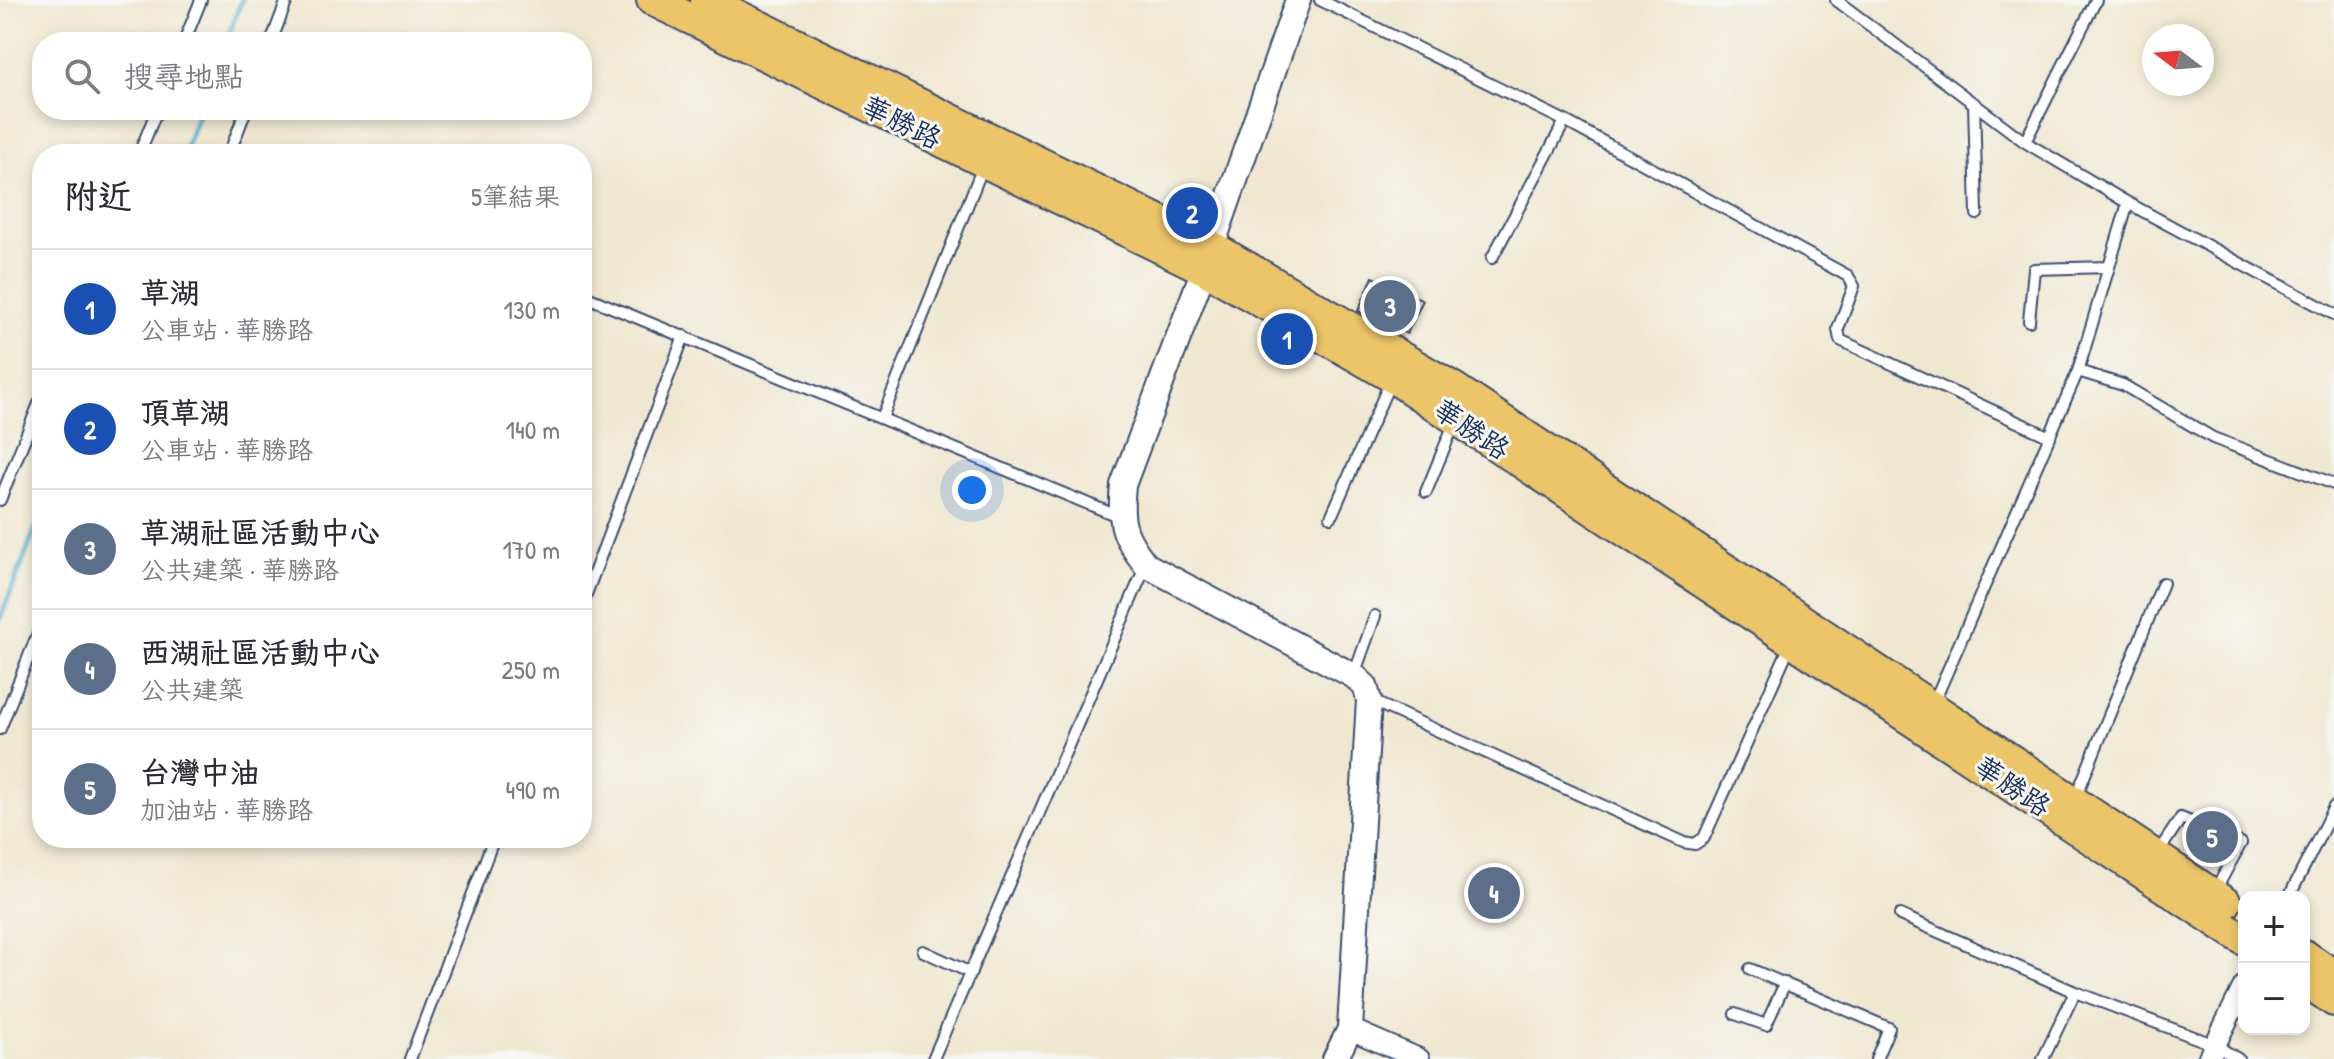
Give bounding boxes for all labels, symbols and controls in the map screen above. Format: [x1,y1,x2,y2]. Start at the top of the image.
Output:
north arrow [2142,24,2214,96]
search box [32,32,592,120]
icon: search [60,54,104,98]
text: 搜尋地點 [124,56,244,96]
street label: 華勝路 [856,87,948,157]
text: 附近 [64,173,132,219]
text: 5筆結果 [471,179,560,214]
pin: 2 [1166,183,1218,243]
text: 草湖 [140,272,200,312]
pin: 3 [1364,276,1416,336]
text: 1 [85,292,95,327]
text: 130 m [504,292,560,327]
pin: 1 [1261,309,1313,369]
text: 公車站 · 華勝路 [140,312,313,347]
street label: 華勝路 [1427,390,1517,468]
text: 頂草湖 [140,392,230,432]
text: 2 [84,412,96,447]
text: 140 m [506,412,560,447]
text: 公車站 · 華勝路 [140,432,313,467]
your location [952,470,992,510]
text: 草湖社區活動中心 [140,512,380,552]
text: 3 [84,532,96,567]
text: 170 m [502,532,560,567]
text: 公共建築 · 華勝路 [140,552,339,587]
text: 西湖社區活動中心 [140,632,380,672]
text: 4 [85,652,95,687]
text: 250 m [502,652,560,687]
text: 公共建築 [140,672,244,707]
street label: 華勝路 [1968,747,2058,825]
text: 台灣中油 [140,752,260,792]
text: 5 [85,772,96,807]
text: 490 m [505,772,560,807]
text: 加油站 · 華勝路 [140,792,313,827]
pin: 5 [2186,807,2238,867]
pin: 4 [1468,863,1520,923]
map controls [2238,891,2310,1035]
button: + [2238,891,2310,963]
button: − [2238,963,2310,1035]

